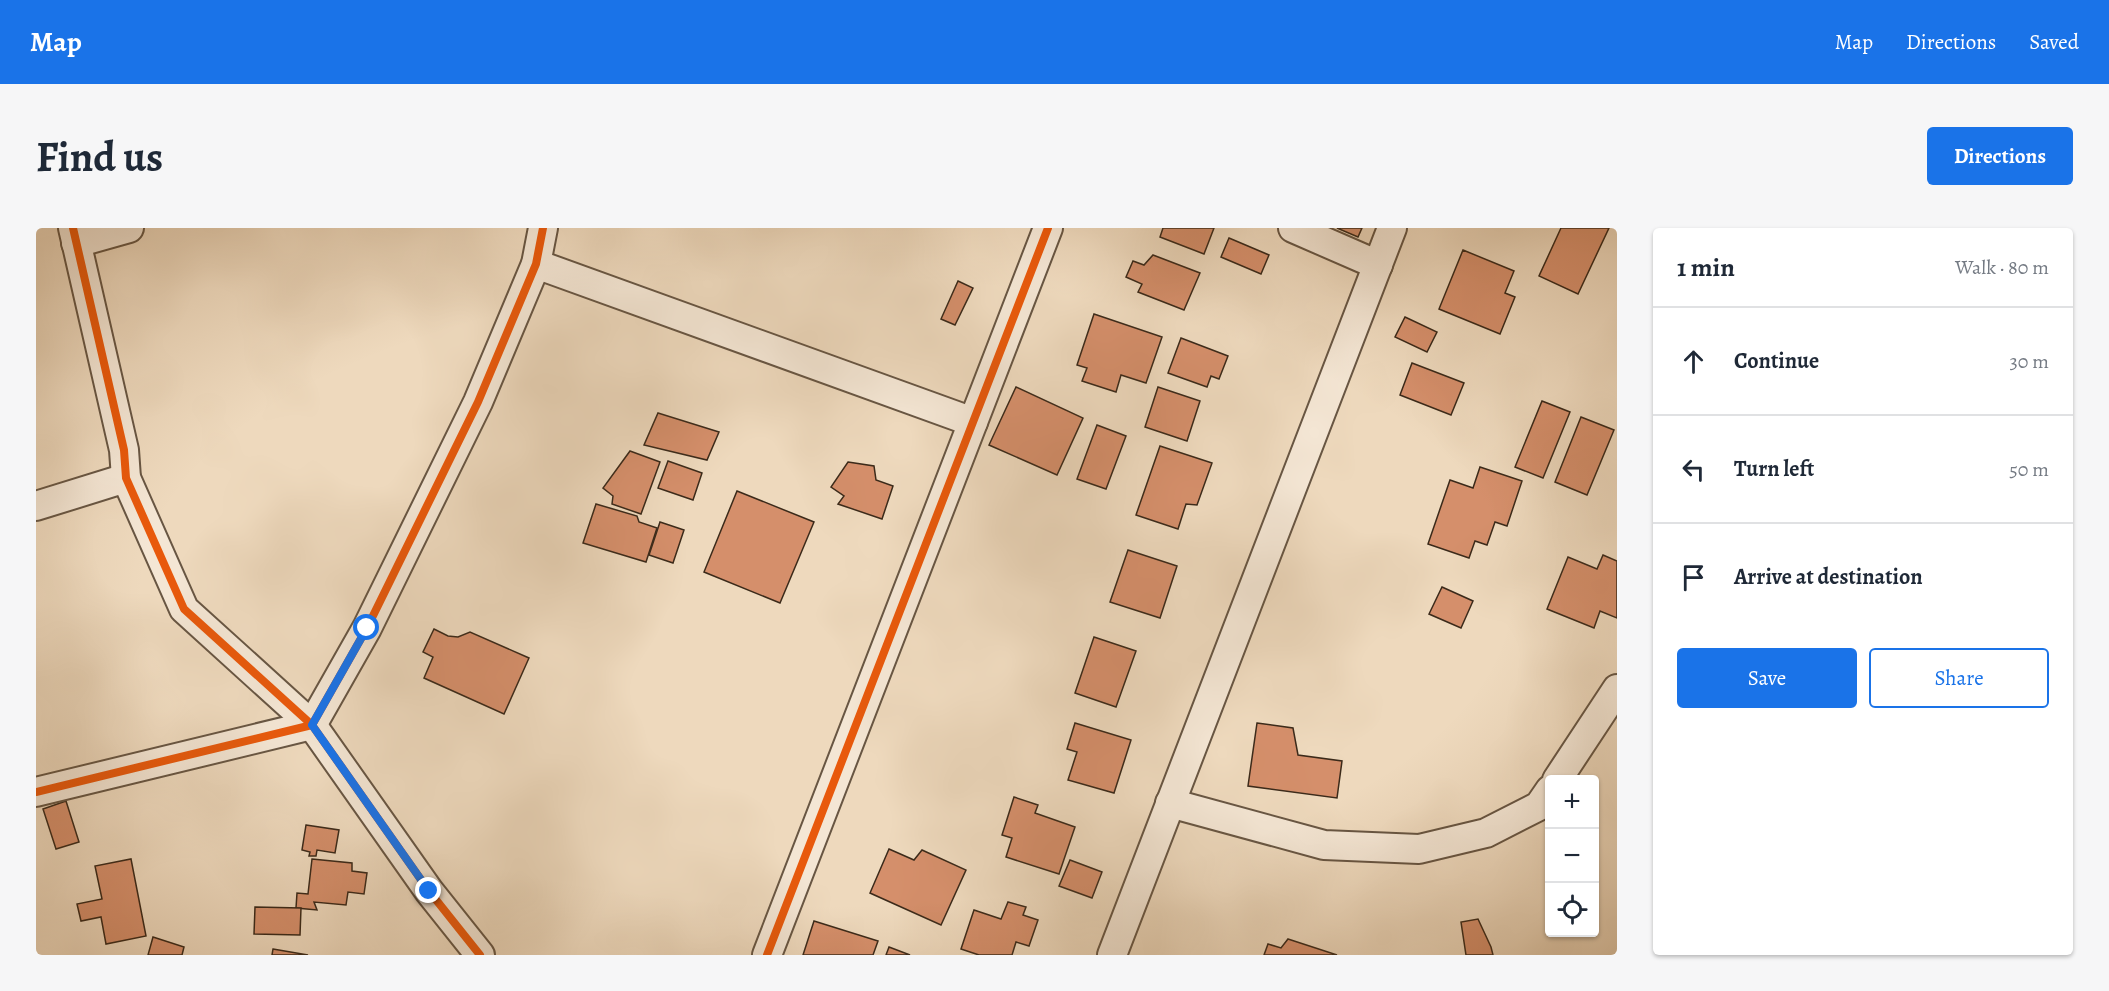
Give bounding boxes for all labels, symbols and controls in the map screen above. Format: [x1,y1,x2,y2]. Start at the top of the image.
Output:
text: Map [30,23,82,61]
text: Map [1835,28,1873,56]
text: Directions [1906,28,1996,56]
text: Saved [2029,28,2079,56]
button: Directions [1927,127,2073,185]
text: Find us [36,128,163,185]
text: 1 min [1677,250,1735,285]
text: Walk · 80 m [1955,254,2049,281]
icon: ahead [1677,345,1710,378]
text: Continue [1734,346,1819,376]
text: 30 m [2009,348,2049,375]
icon: left [1677,453,1710,486]
text: Turn left [1734,454,1814,484]
text: 50 m [2009,456,2049,483]
icon: arrive [1677,561,1710,594]
text: Arrive at destination [1734,562,1923,592]
route start [353,614,379,640]
button: Save [1677,648,1857,708]
button: Share [1869,648,2049,708]
map controls [1545,775,1599,937]
button: + [1545,775,1599,829]
button: − [1545,829,1599,883]
route end [415,877,441,903]
button: locate [1545,883,1599,937]

